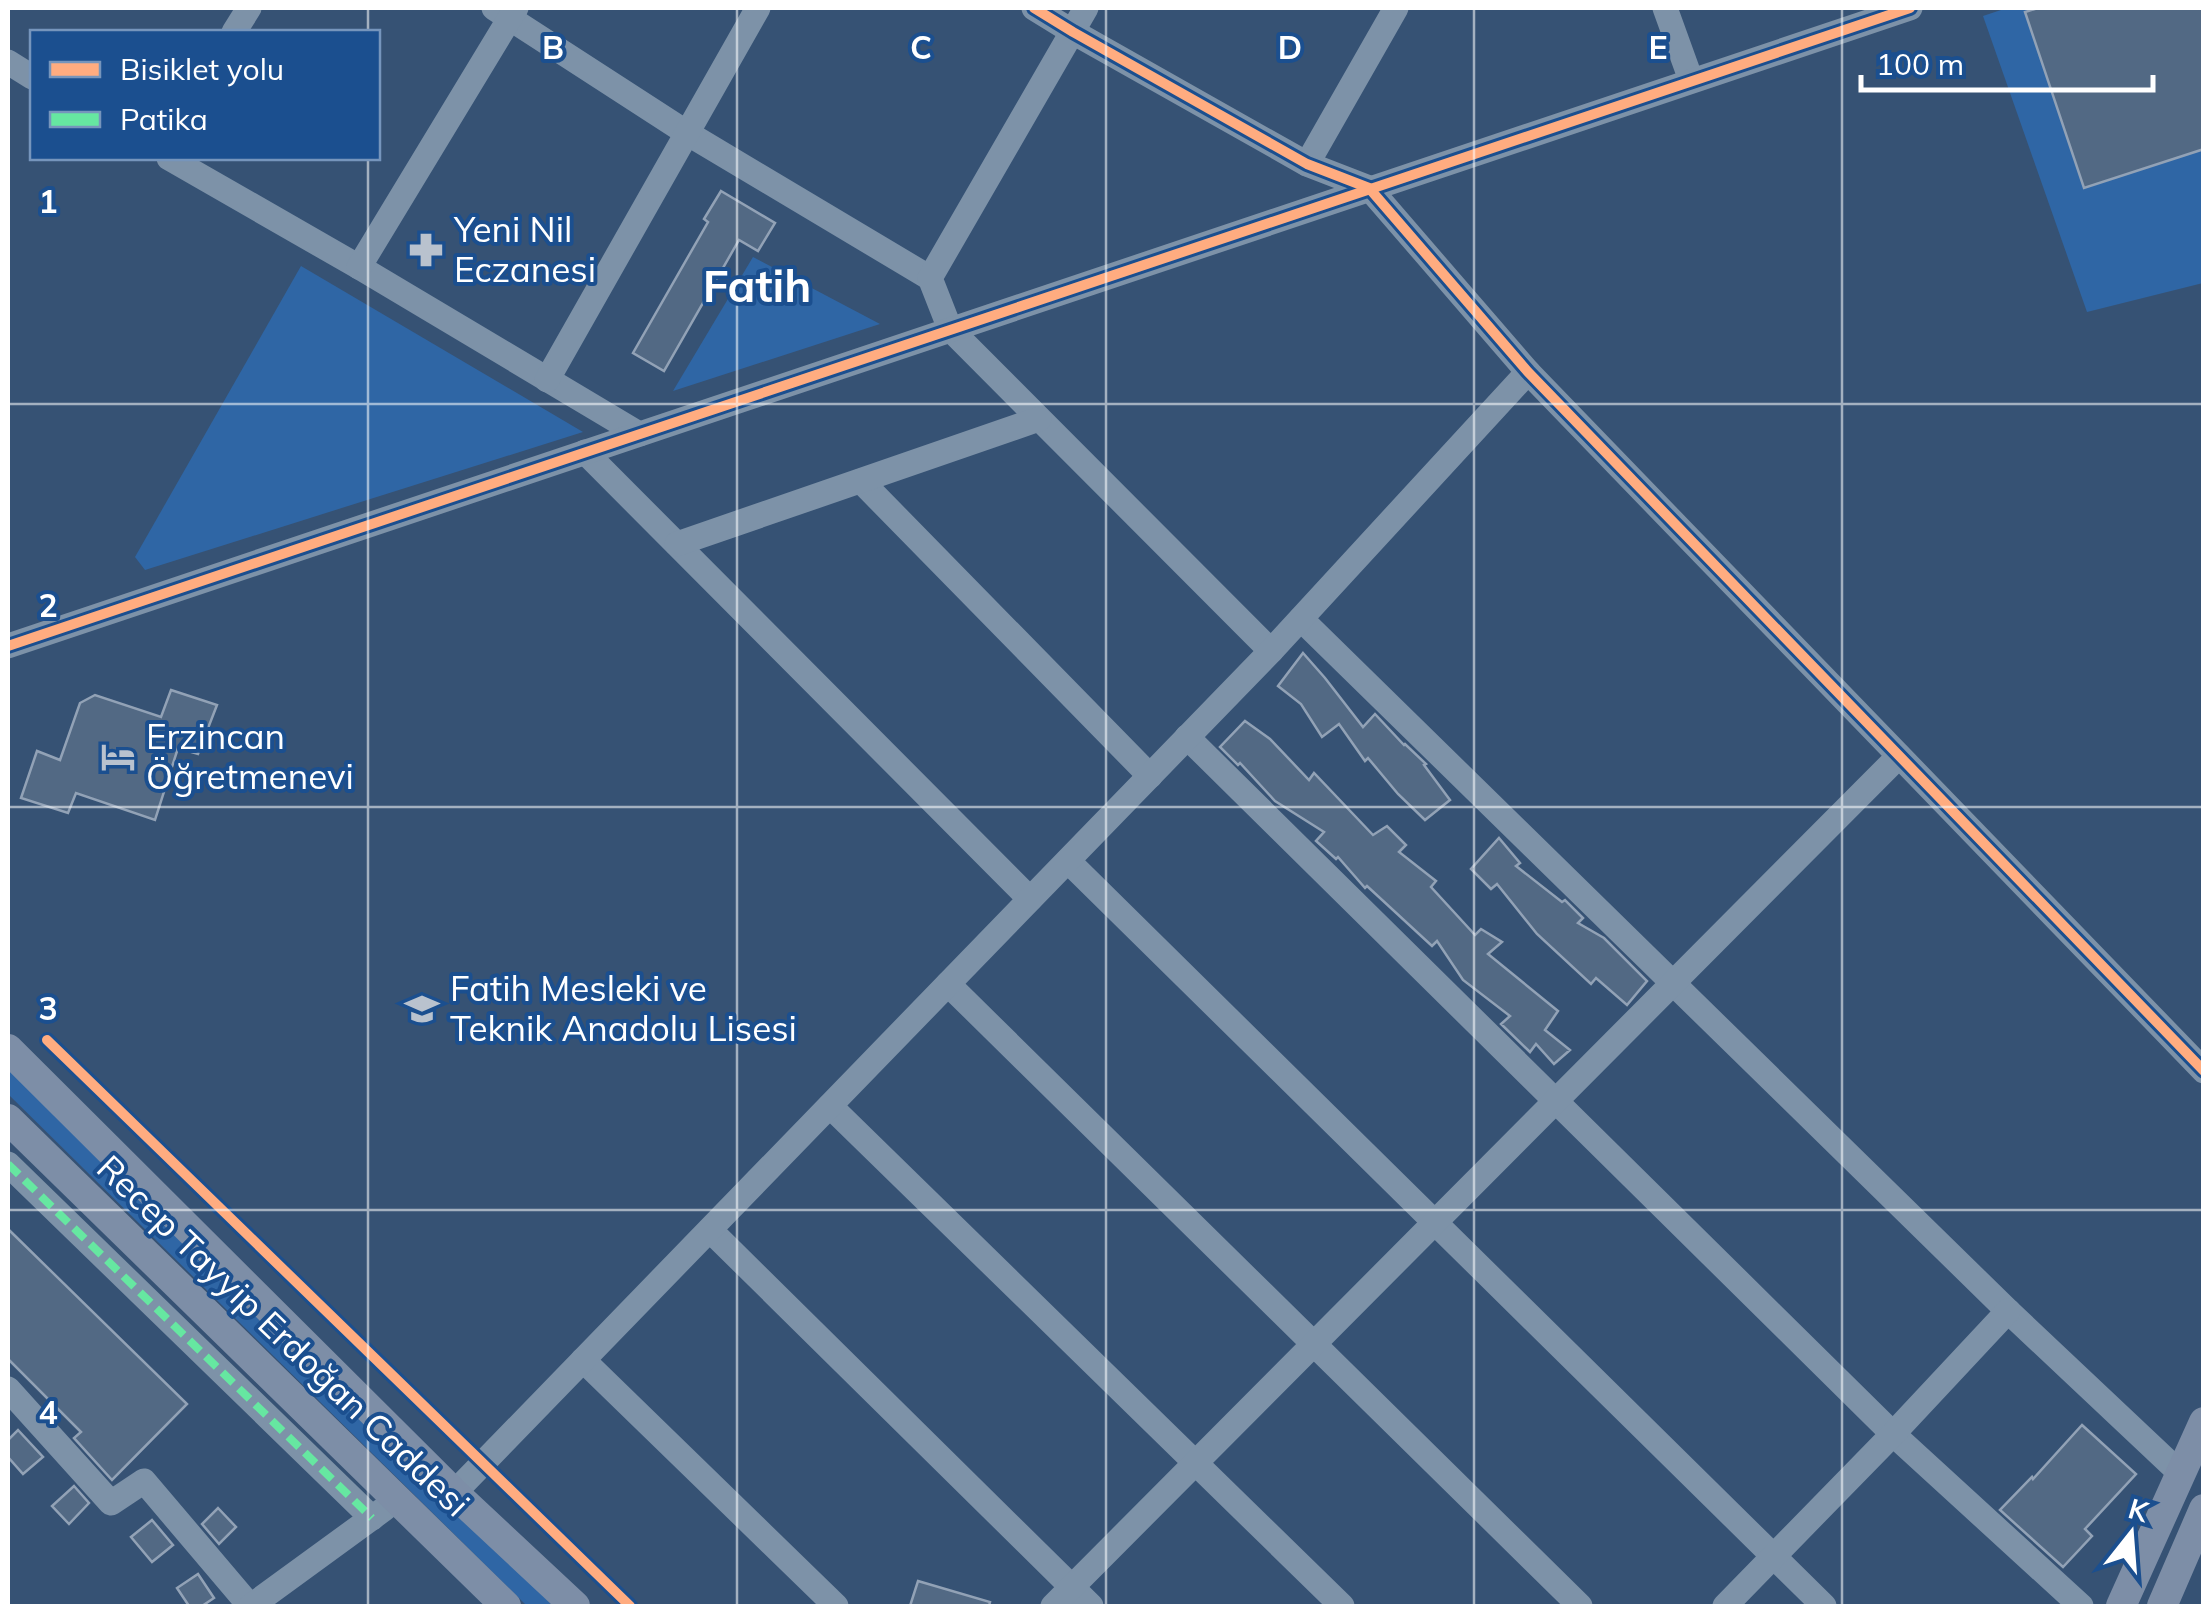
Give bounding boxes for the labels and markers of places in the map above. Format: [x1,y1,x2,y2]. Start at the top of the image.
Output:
place label: Yeni Nil Eczanesi [453,207,596,291]
pharmacy icon: Yeni Nil Eczanesi [407,231,445,269]
place label: Erzincan Öğretmenevi [146,714,354,798]
hotel icon: Erzincan Öğretmenevi [99,738,137,776]
place label: Fatih Mesleki ve Teknik Anadolu Lisesi [450,966,797,1050]
school or university icon: Fatih Mesleki ve Teknik Anadolu Lisesi [403,990,441,1028]

